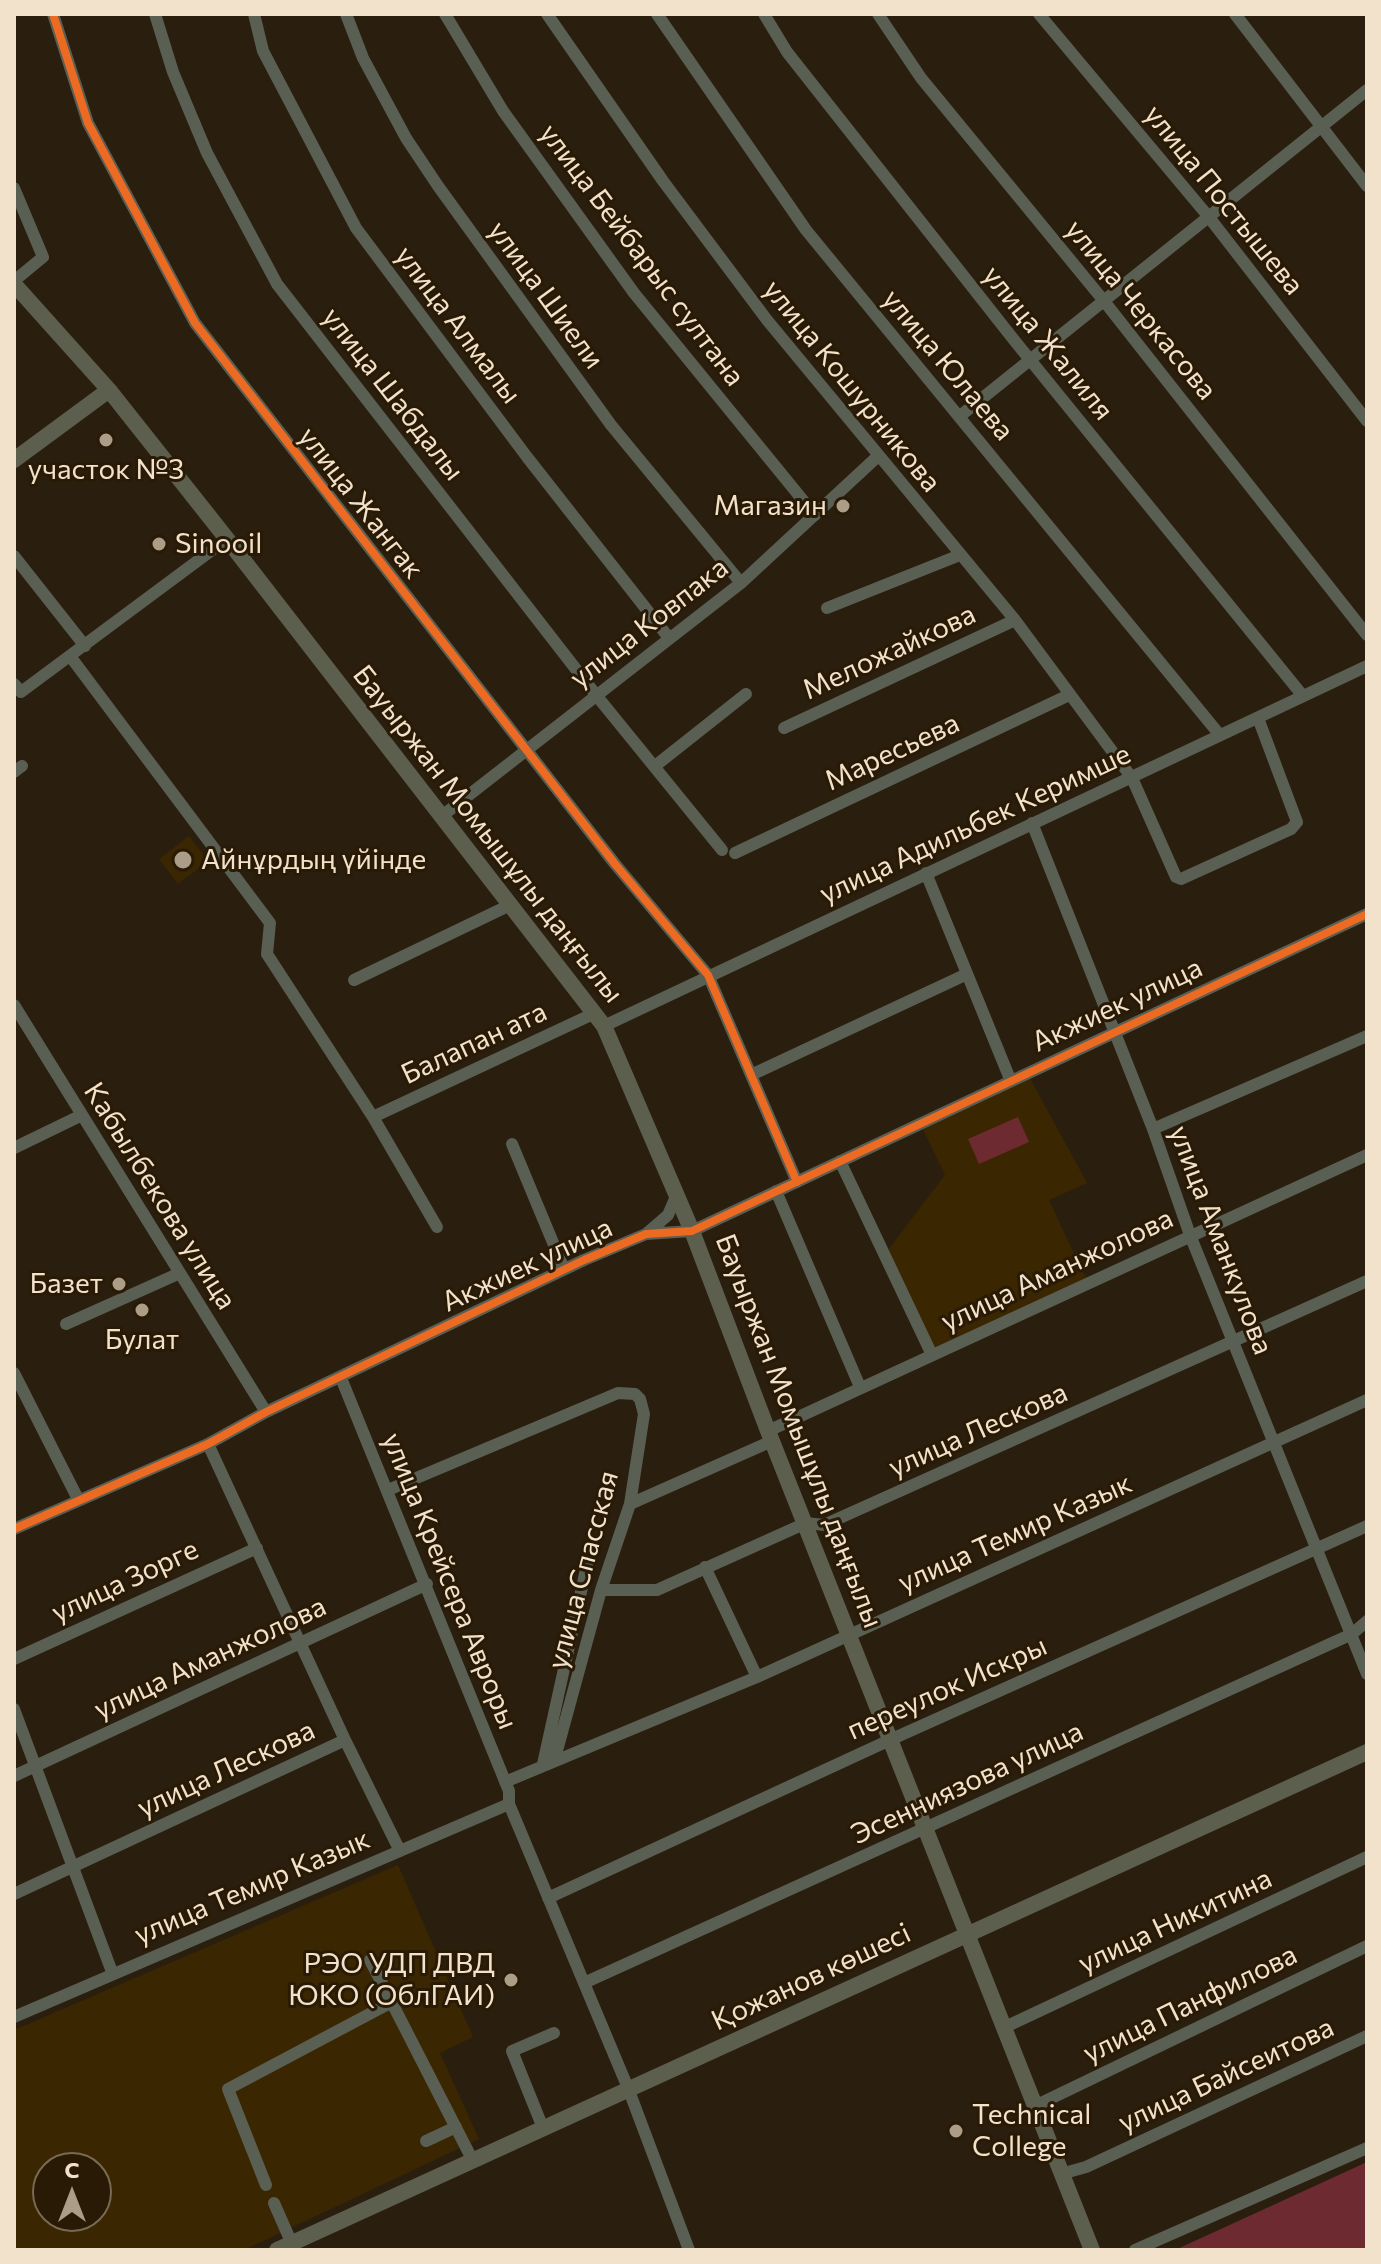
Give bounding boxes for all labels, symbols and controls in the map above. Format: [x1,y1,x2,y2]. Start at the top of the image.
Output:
street label: улица Постышева [1137,98,1311,302]
street label: улица Бейбарыс султана [532,117,752,393]
street label: улица Черкасова [1058,213,1224,407]
street label: улица Шиели [481,215,611,375]
street label: улица Алмалы [388,240,528,410]
street label: улица Жалиля [976,259,1120,427]
street label: улица Кошурникова [756,273,948,499]
street label: улица Юлаева [875,283,1021,447]
street label: улица Шабдалы [315,301,471,487]
street label: улица Жангак [291,421,431,585]
marker: участок №3 [97,431,115,449]
place label: участок №3 [28,453,184,487]
place label: Магазин [714,489,827,523]
marker: Магазин [834,497,852,515]
place label: Sinooil [175,527,262,561]
marker: Sinooil [150,535,168,553]
street label: улица Ковпака [563,551,735,695]
street label: Меложайкова [797,597,981,707]
street label: Бауыржан Момышұлы даңғылы [346,659,630,1009]
street label: Маресьева [819,706,965,798]
street label: улица Адильбек Керимше [814,737,1136,911]
place label: Айнұрдың үйінде [201,843,426,877]
marker: Айнұрдың үйінде [172,849,194,871]
street label: Акжиек улица [1026,951,1208,1059]
street label: Балапан ата [396,995,552,1091]
street label: Кабылбекова улица [77,1076,243,1316]
street label: улица Аманкулова [1162,1121,1280,1359]
street label: улица Аманжолова [936,1202,1178,1338]
street label: Акжиек улица [436,1211,618,1319]
street label: Бауыржан Момышұлы даңғылы [708,1229,890,1633]
place label: Базет [29,1267,103,1301]
marker: Базет [110,1275,128,1293]
marker: Булат [133,1301,151,1319]
place label: Булат [105,1323,179,1357]
street label: улица Лескова [883,1376,1073,1484]
street label: улица Крейсера Авроры [375,1428,525,1734]
street label: улица Темир Казык [893,1466,1137,1600]
street label: улица Спасская [540,1467,626,1673]
street label: улица Зорге [46,1532,204,1630]
street label: улица Аманжолова [89,1590,331,1726]
street label: переулок Искры [842,1629,1052,1747]
street label: улица Лескова [132,1713,320,1825]
street label: Эсенниязова улица [846,1715,1088,1851]
street label: улица Темир Казык [129,1822,375,1952]
street label: улица Никитина [1073,1861,1277,1981]
street label: Қожанов көшесі [706,1916,916,2038]
street label: улица Панфилова [1078,1938,1302,2070]
place label: РЭО УДП ДВД ЮКО (ОблГАИ) [288,1947,495,2013]
marker: РЭО УДП ДВД ЮКО (ОблГАИ) [502,1971,520,1989]
street label: улица Байсеитова [1113,2010,1339,2140]
place label: Technical College [972,2098,1091,2164]
marker: Technical College [947,2122,965,2140]
north arrow [32,2152,112,2232]
text: С [64,2156,80,2183]

